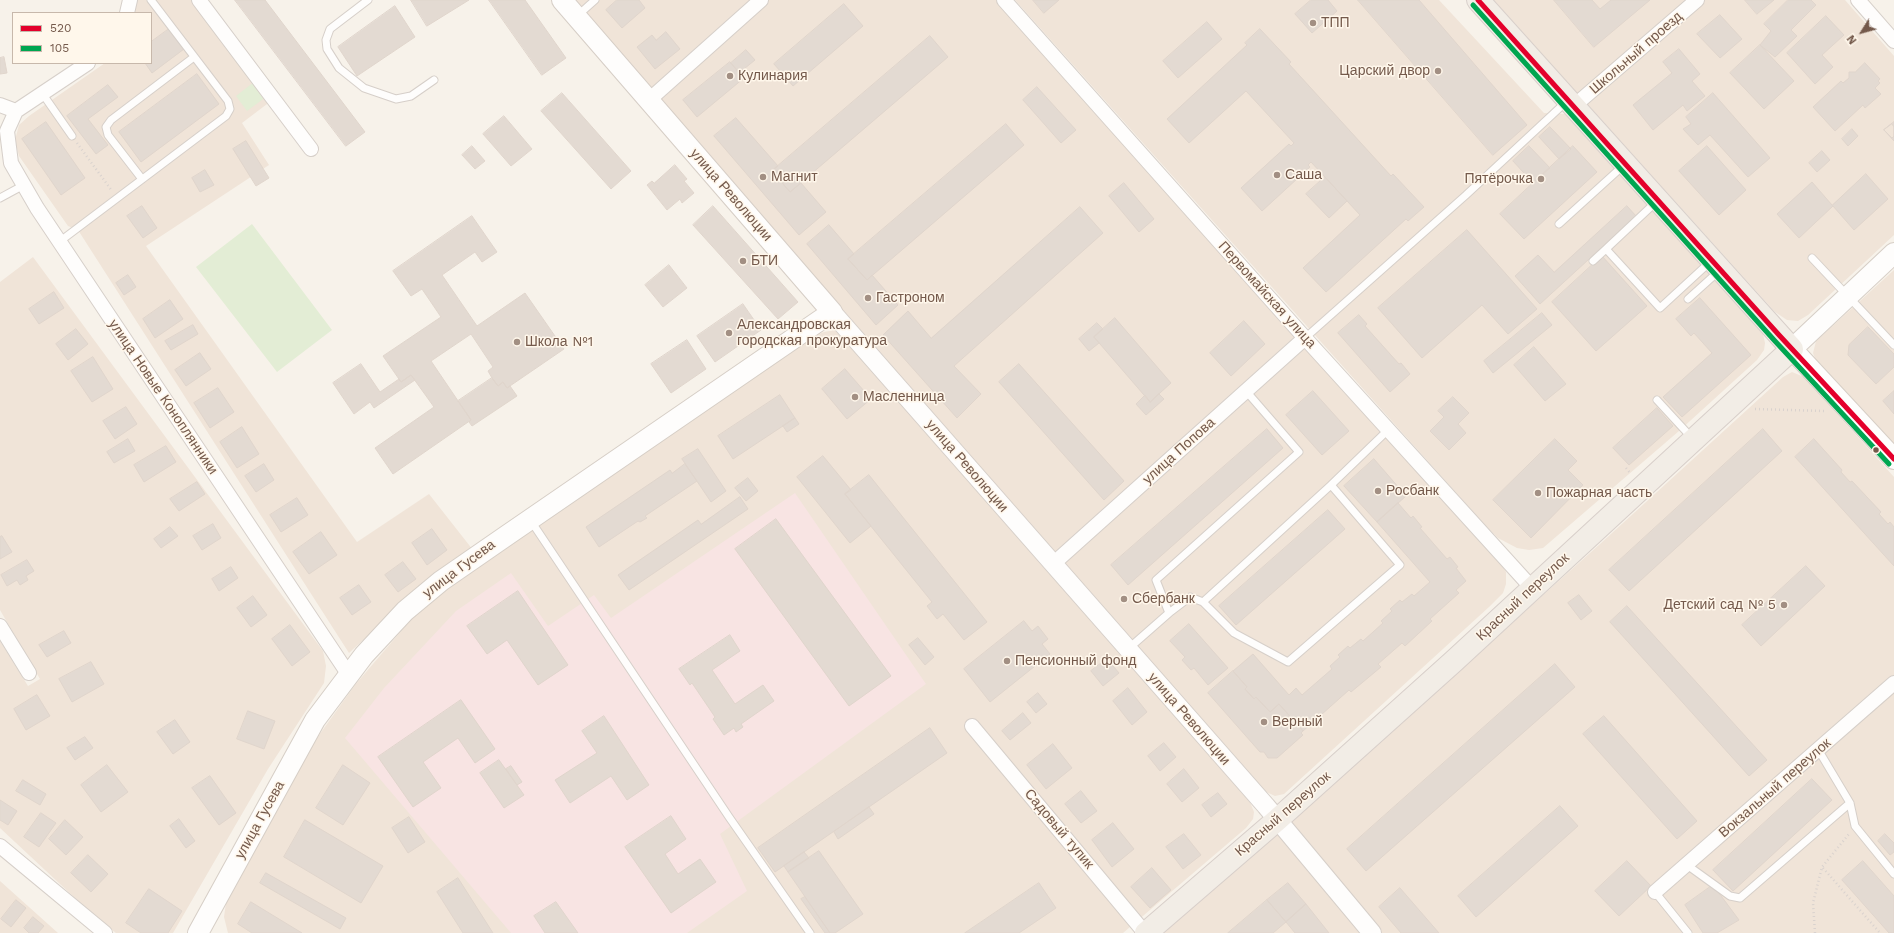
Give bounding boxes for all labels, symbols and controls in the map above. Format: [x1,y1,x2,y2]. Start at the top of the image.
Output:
street label: Школьный проезд [1586,8,1686,98]
legend [12,12,152,64]
north arrow [1842,12,1882,52]
place label: ТПП [1321,15,1350,31]
marker: ТПП [1308,18,1318,28]
text: 520 [50,21,71,35]
text: N [1844,32,1860,47]
text: 105 [50,41,69,55]
place label: Царский двор [1339,63,1430,79]
marker: Царский двор [1433,66,1443,76]
place label: Кулинария [738,68,808,84]
marker: Кулинария [725,71,735,81]
street label: улица Революции [686,145,776,245]
place label: Саша [1285,167,1322,183]
place label: Магнит [771,169,818,185]
marker: Саша [1272,170,1282,180]
place label: Пятёрочка [1464,171,1533,187]
marker: Магнит [758,172,768,182]
marker: Пятёрочка [1536,174,1546,184]
street label: Первомайская улица [1215,238,1319,352]
place label: БТИ [751,253,778,269]
marker: БТИ [738,256,748,266]
place label: Гастроном [876,290,945,306]
marker: Гастроном [863,293,873,303]
street label: улица Новые Коноплянники [105,316,221,478]
place label: Александровская городская прокуратура [737,317,887,350]
marker: Александровская городская прокуратура [724,328,734,338]
place label: Школа №1 [525,334,593,350]
marker: Школа №1 [512,337,522,347]
place label: Масленница [863,389,945,405]
marker: Масленница [850,392,860,402]
street label: улица Попова [1139,414,1219,488]
street label: улица Революции [922,416,1012,516]
unlabelled marker [1871,445,1881,455]
place label: Росбанк [1386,483,1439,499]
place label: Пожарная часть [1546,485,1652,501]
marker: Росбанк [1373,486,1383,496]
marker: Пожарная часть [1533,488,1543,498]
street label: улица Гусева [419,536,499,602]
street label: Красный переулок [1473,550,1573,644]
place label: Сбербанк [1132,591,1195,607]
marker: Сбербанк [1119,594,1129,604]
place label: Детский сад № 5 [1663,597,1776,613]
marker: Детский сад № 5 [1779,600,1789,610]
place label: Пенсионный фонд [1015,653,1137,669]
marker: Пенсионный фонд [1002,656,1012,666]
street label: улица Революции [1144,669,1234,769]
place label: Верный [1272,714,1323,730]
marker: Верный [1259,717,1269,727]
street label: Вокзальный переулок [1715,735,1835,841]
street label: Красный переулок [1232,768,1334,860]
street label: улица Гусева [232,778,288,862]
street label: Садовый тупик [1021,786,1097,872]

